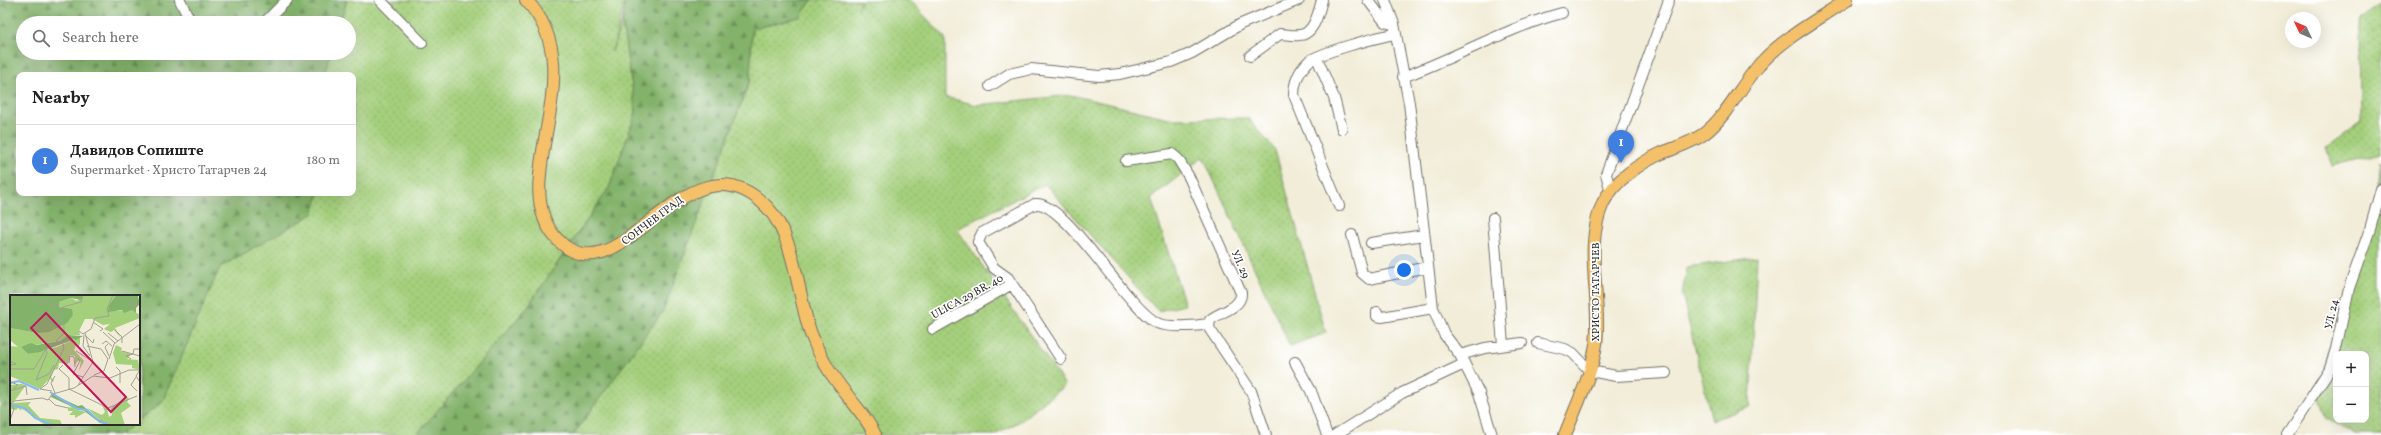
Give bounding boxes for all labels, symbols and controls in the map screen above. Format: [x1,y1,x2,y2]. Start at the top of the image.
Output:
north arrow [2285,12,2321,48]
search box [16,16,356,60]
icon: search [30,27,52,49]
text: Search here [62,28,139,49]
text: Nearby [32,87,90,110]
pin: 1 [1608,130,1634,163]
text: Давидов Сопиште [70,141,204,162]
text: 1 [42,152,48,170]
text: 180 m [306,152,340,170]
text: Supermarket · Христо Татарчев 24 [70,162,267,180]
street label: СОНЧЕВ ГРАД [619,193,687,249]
street label: ХРИСТО ТАТАРЧЕВ [1589,242,1604,342]
street label: УЛ. 29 [1227,248,1253,281]
your location [1394,260,1414,280]
street label: ULICA 29 BR. 40 [929,271,1007,323]
inset map [10,295,140,425]
street label: УЛ. 24 [2322,298,2343,331]
map controls [2333,351,2369,423]
button: + [2333,351,2369,387]
button: − [2333,387,2369,423]

